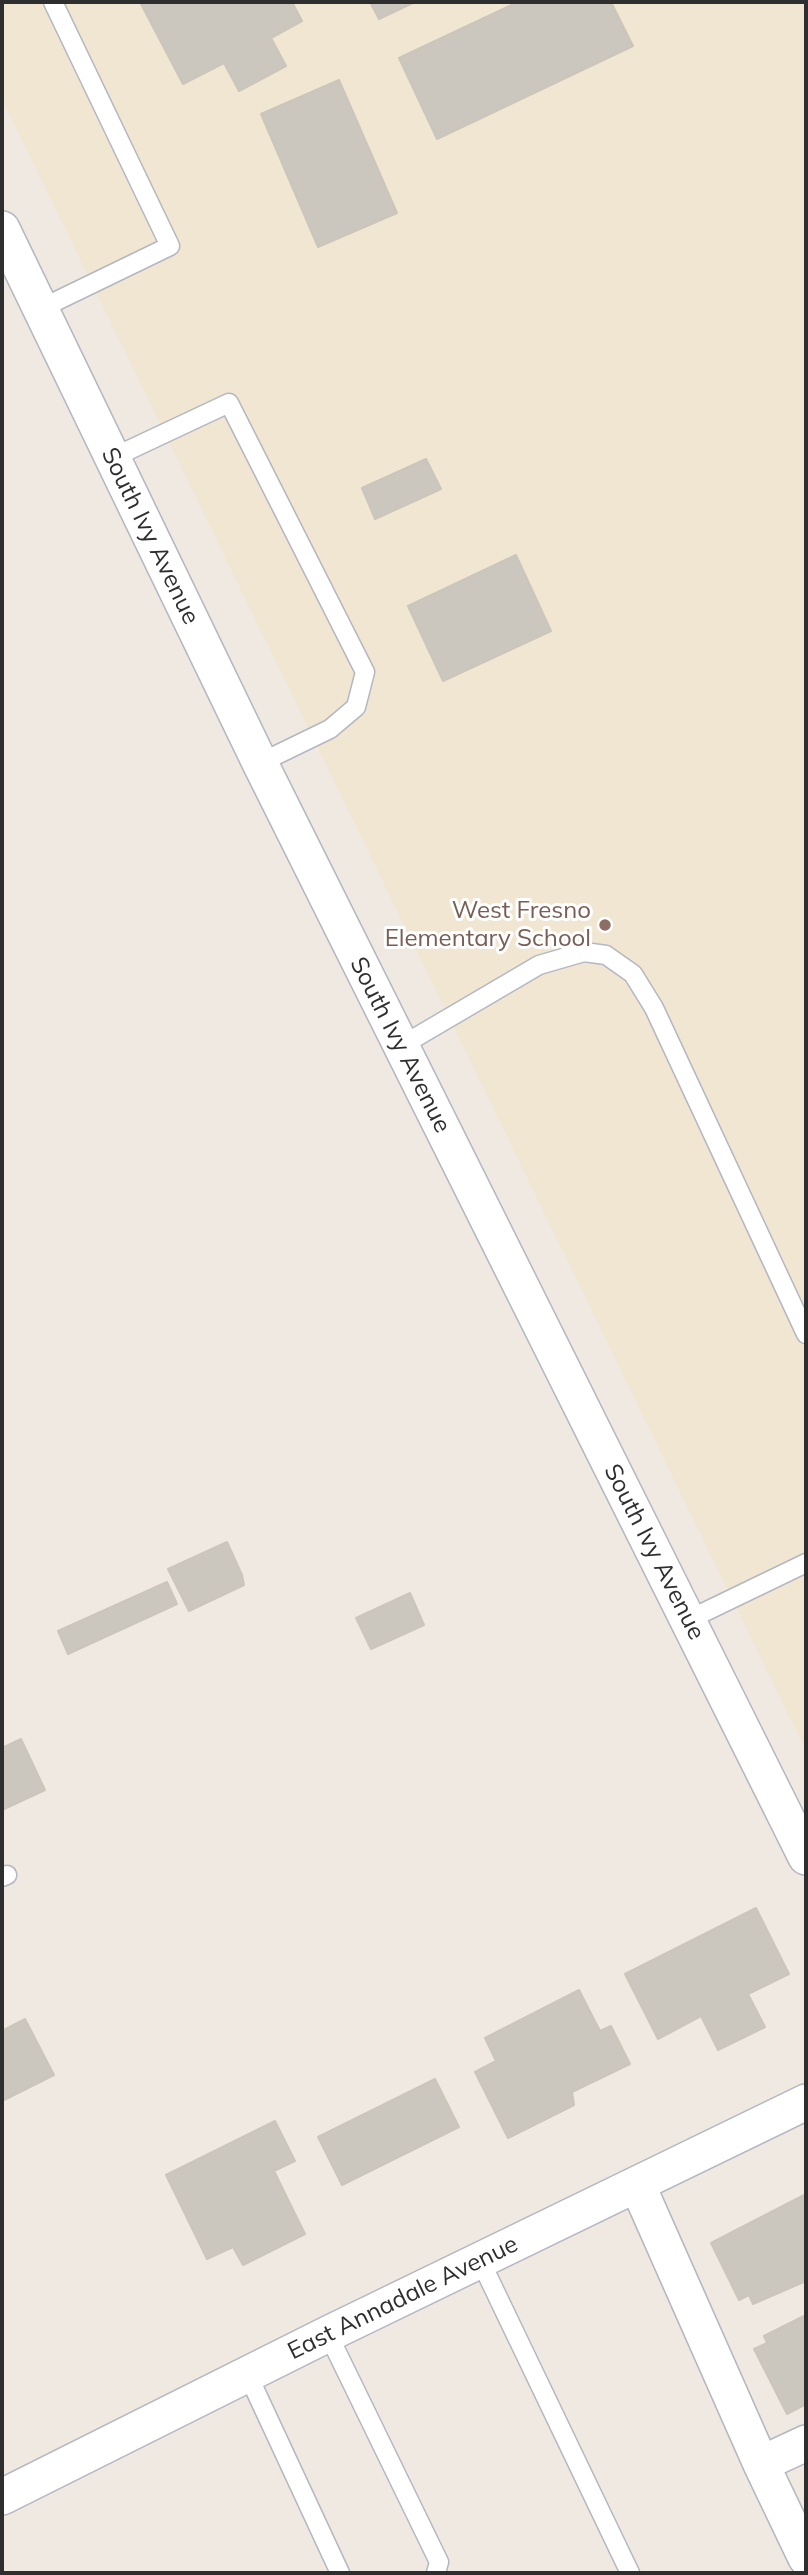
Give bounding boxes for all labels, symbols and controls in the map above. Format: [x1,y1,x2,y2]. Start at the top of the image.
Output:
street label: South Ivy Avenue [95,443,205,629]
place label: West Fresno Elementary School [385,897,591,953]
marker: West Fresno Elementary School [597,917,613,933]
street label: South Ivy Avenue [343,952,457,1138]
street label: South Ivy Avenue [597,1459,711,1645]
street label: East Annadale Avenue [283,2230,523,2366]

